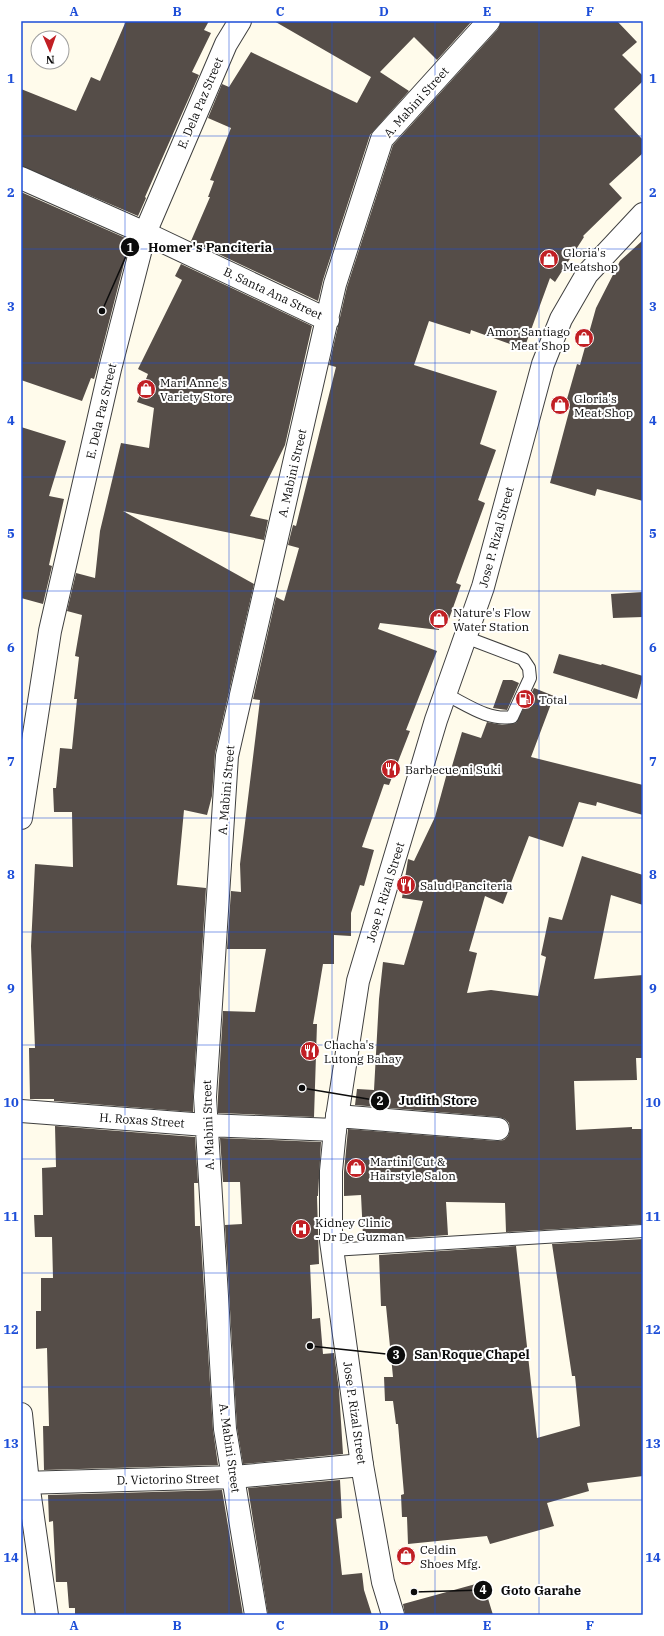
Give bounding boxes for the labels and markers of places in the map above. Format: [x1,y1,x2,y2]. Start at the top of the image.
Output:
callout: Homer's Panciteria [120,235,280,260]
place label: Gloria's Meatshop [563,245,618,274]
shop icon: Gloria's Meatshop [538,248,560,270]
place label: Amor Santiago Meat Shop [486,324,570,353]
shop icon: Amor Santiago Meat Shop [573,327,595,349]
place label: Mari Anne's Variety Store [160,375,233,404]
shop icon: Mari Anne's Variety Store [135,378,157,400]
place label: Gloria's Meat Shop [574,391,633,420]
shop icon: Gloria's Meat Shop [549,394,571,416]
place label: Nature's Flow Water Station [453,605,531,634]
shop icon: Nature's Flow Water Station [428,608,450,630]
fuel station icon: Total [514,688,536,710]
place label: Total [539,692,568,707]
restaurant icon: Barbecue ni Suki [380,758,402,780]
place label: Barbecue ni Suki [405,762,501,777]
restaurant icon: Salud Panciteria [395,874,417,896]
place label: Salud Panciteria [420,878,513,893]
place label: Chacha's Lutong Bahay [324,1037,402,1066]
restaurant icon: Chacha's Lutong Bahay [299,1040,321,1062]
callout: Judith Store [370,1088,485,1113]
place label: Martini Cut & Hairstyle Salon [370,1154,456,1183]
shop icon: Martini Cut & Hairstyle Salon [345,1157,367,1179]
place label: Kidney Clinic - Dr De Guzman [315,1215,405,1244]
hospital icon: Kidney Clinic - Dr De Guzman [290,1218,312,1240]
callout: San Roque Chapel [386,1342,538,1367]
place label: Celdin Shoes Mfg. [420,1542,481,1571]
shop icon: Celdin Shoes Mfg. [395,1545,417,1567]
callout: Goto Garahe [473,1577,589,1602]

